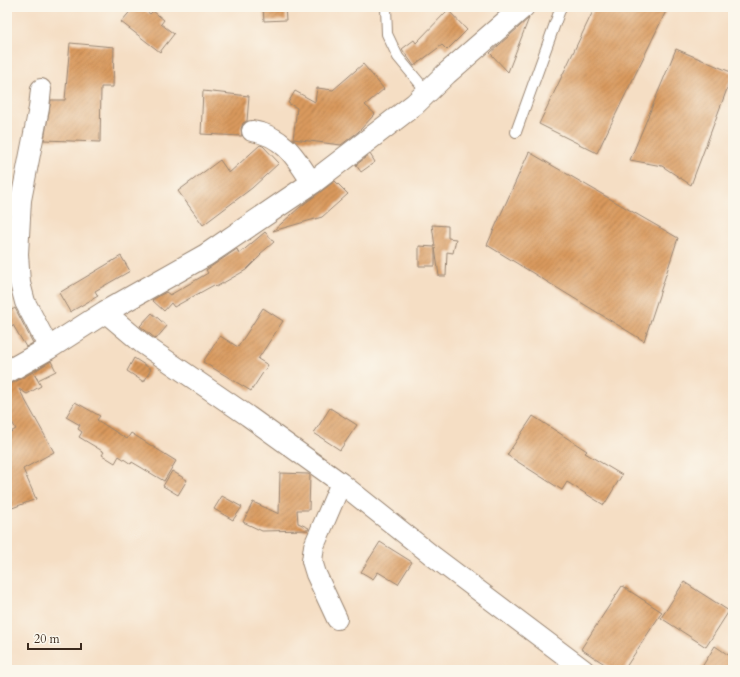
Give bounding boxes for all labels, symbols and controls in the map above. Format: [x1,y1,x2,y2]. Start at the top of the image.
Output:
scale bar [28,625,81,651]
text: 20 m [34,631,61,647]

